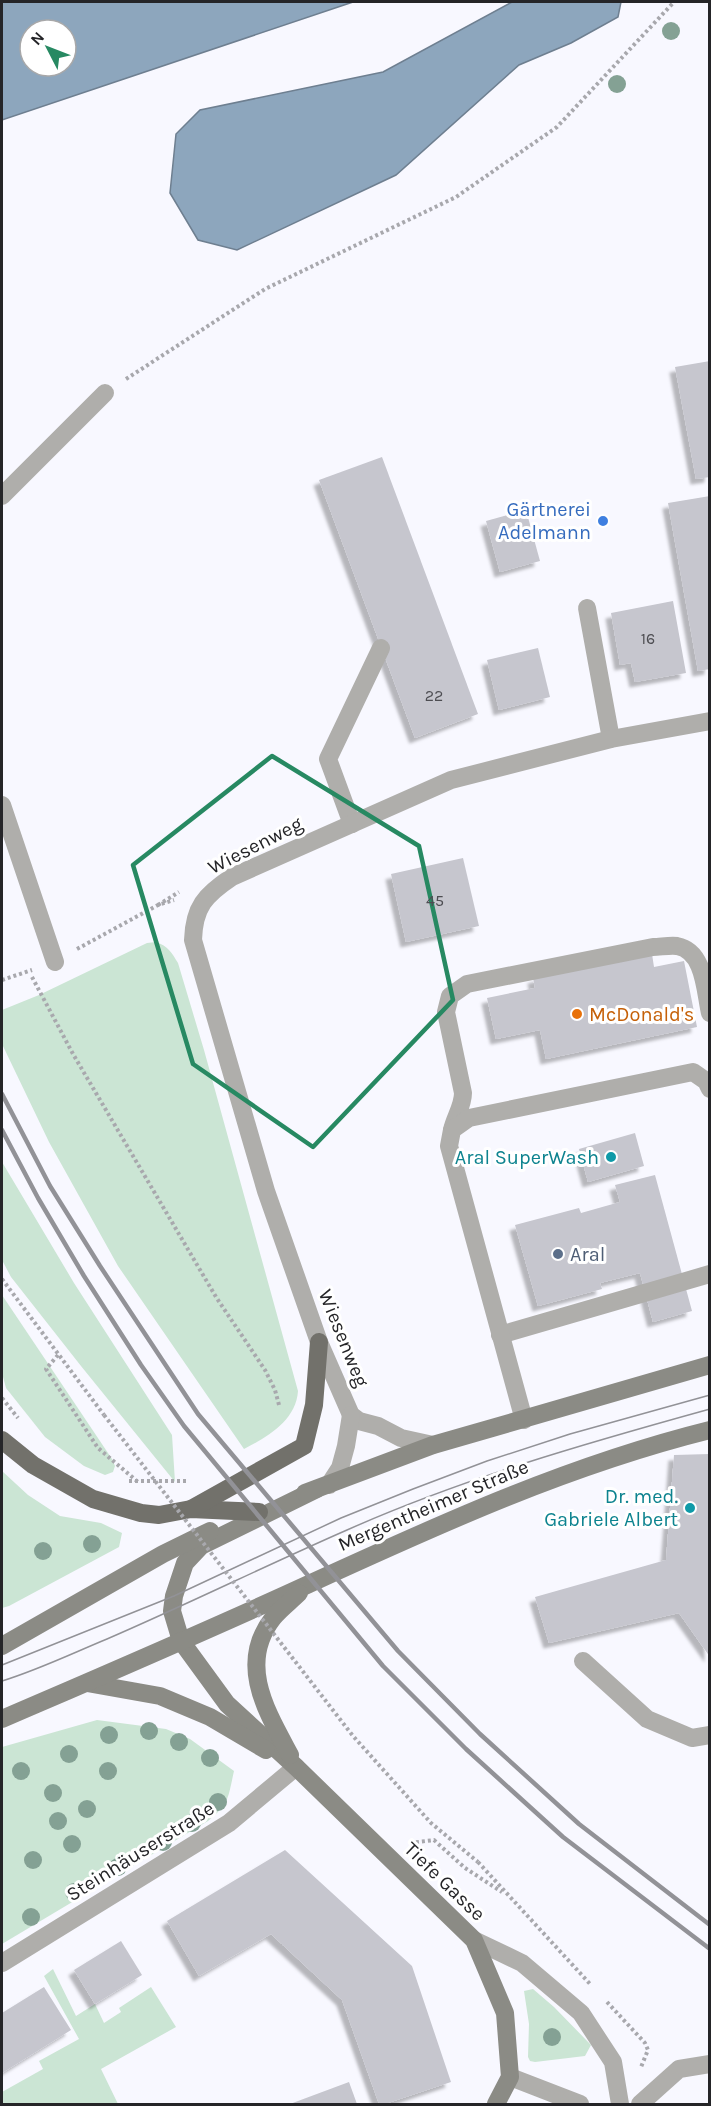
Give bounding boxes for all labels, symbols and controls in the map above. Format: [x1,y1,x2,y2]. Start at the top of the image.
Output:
north arrow [18,18,78,78]
text: N [26,28,48,49]
place label: Gärtnerei Adelmann [498,498,591,544]
marker: Gärtnerei Adelmann [596,514,610,528]
house number: 16 [641,629,655,648]
house number: 22 [425,686,443,705]
street label: Wiesenweg [204,812,306,879]
house number: 45 [426,891,444,910]
place label: McDonald's [589,1003,694,1026]
marker: McDonald's [570,1007,584,1021]
place label: Aral SuperWash [455,1146,599,1169]
marker: Aral SuperWash [604,1150,618,1164]
place label: Aral [570,1243,605,1266]
marker: Aral [551,1247,565,1261]
street label: Wiesenweg [314,1286,373,1390]
street label: Mergentheimer Straße [334,1455,532,1556]
place label: Dr. med. Gabriele Albert [544,1485,678,1531]
marker: Dr. med. Gabriele Albert [683,1501,697,1515]
street label: Steinhäuserstraße [62,1797,218,1906]
street label: Tiefe Gasse [400,1837,490,1926]

